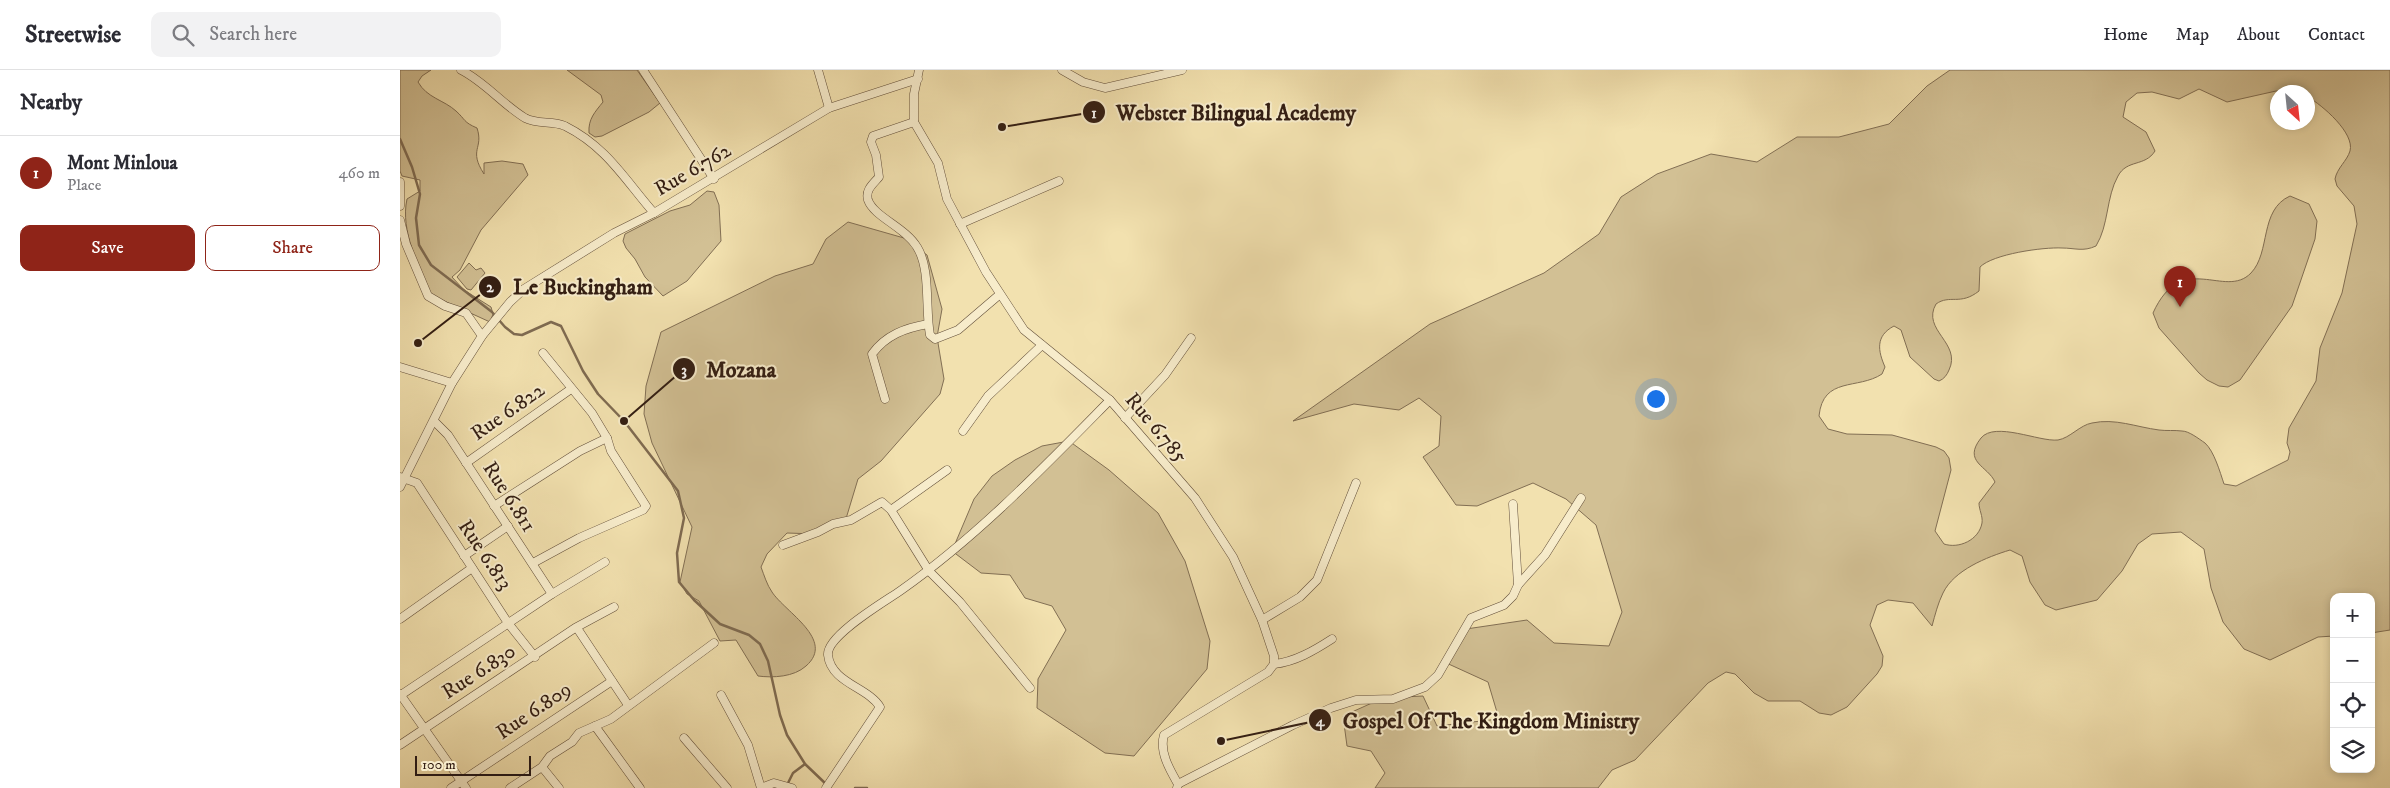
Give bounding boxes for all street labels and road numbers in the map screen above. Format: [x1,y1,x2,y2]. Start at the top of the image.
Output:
street label: Rue 6.762 [650,137,737,202]
street label: Rue 6.822 [466,377,551,447]
street label: Rue 6.785 [1119,387,1193,469]
street label: Rue 6.811 [477,457,541,537]
street label: Rue 6.813 [452,515,518,595]
street label: Rue 6.830 [437,639,521,705]
street label: Rue 6.809 [491,676,577,746]

